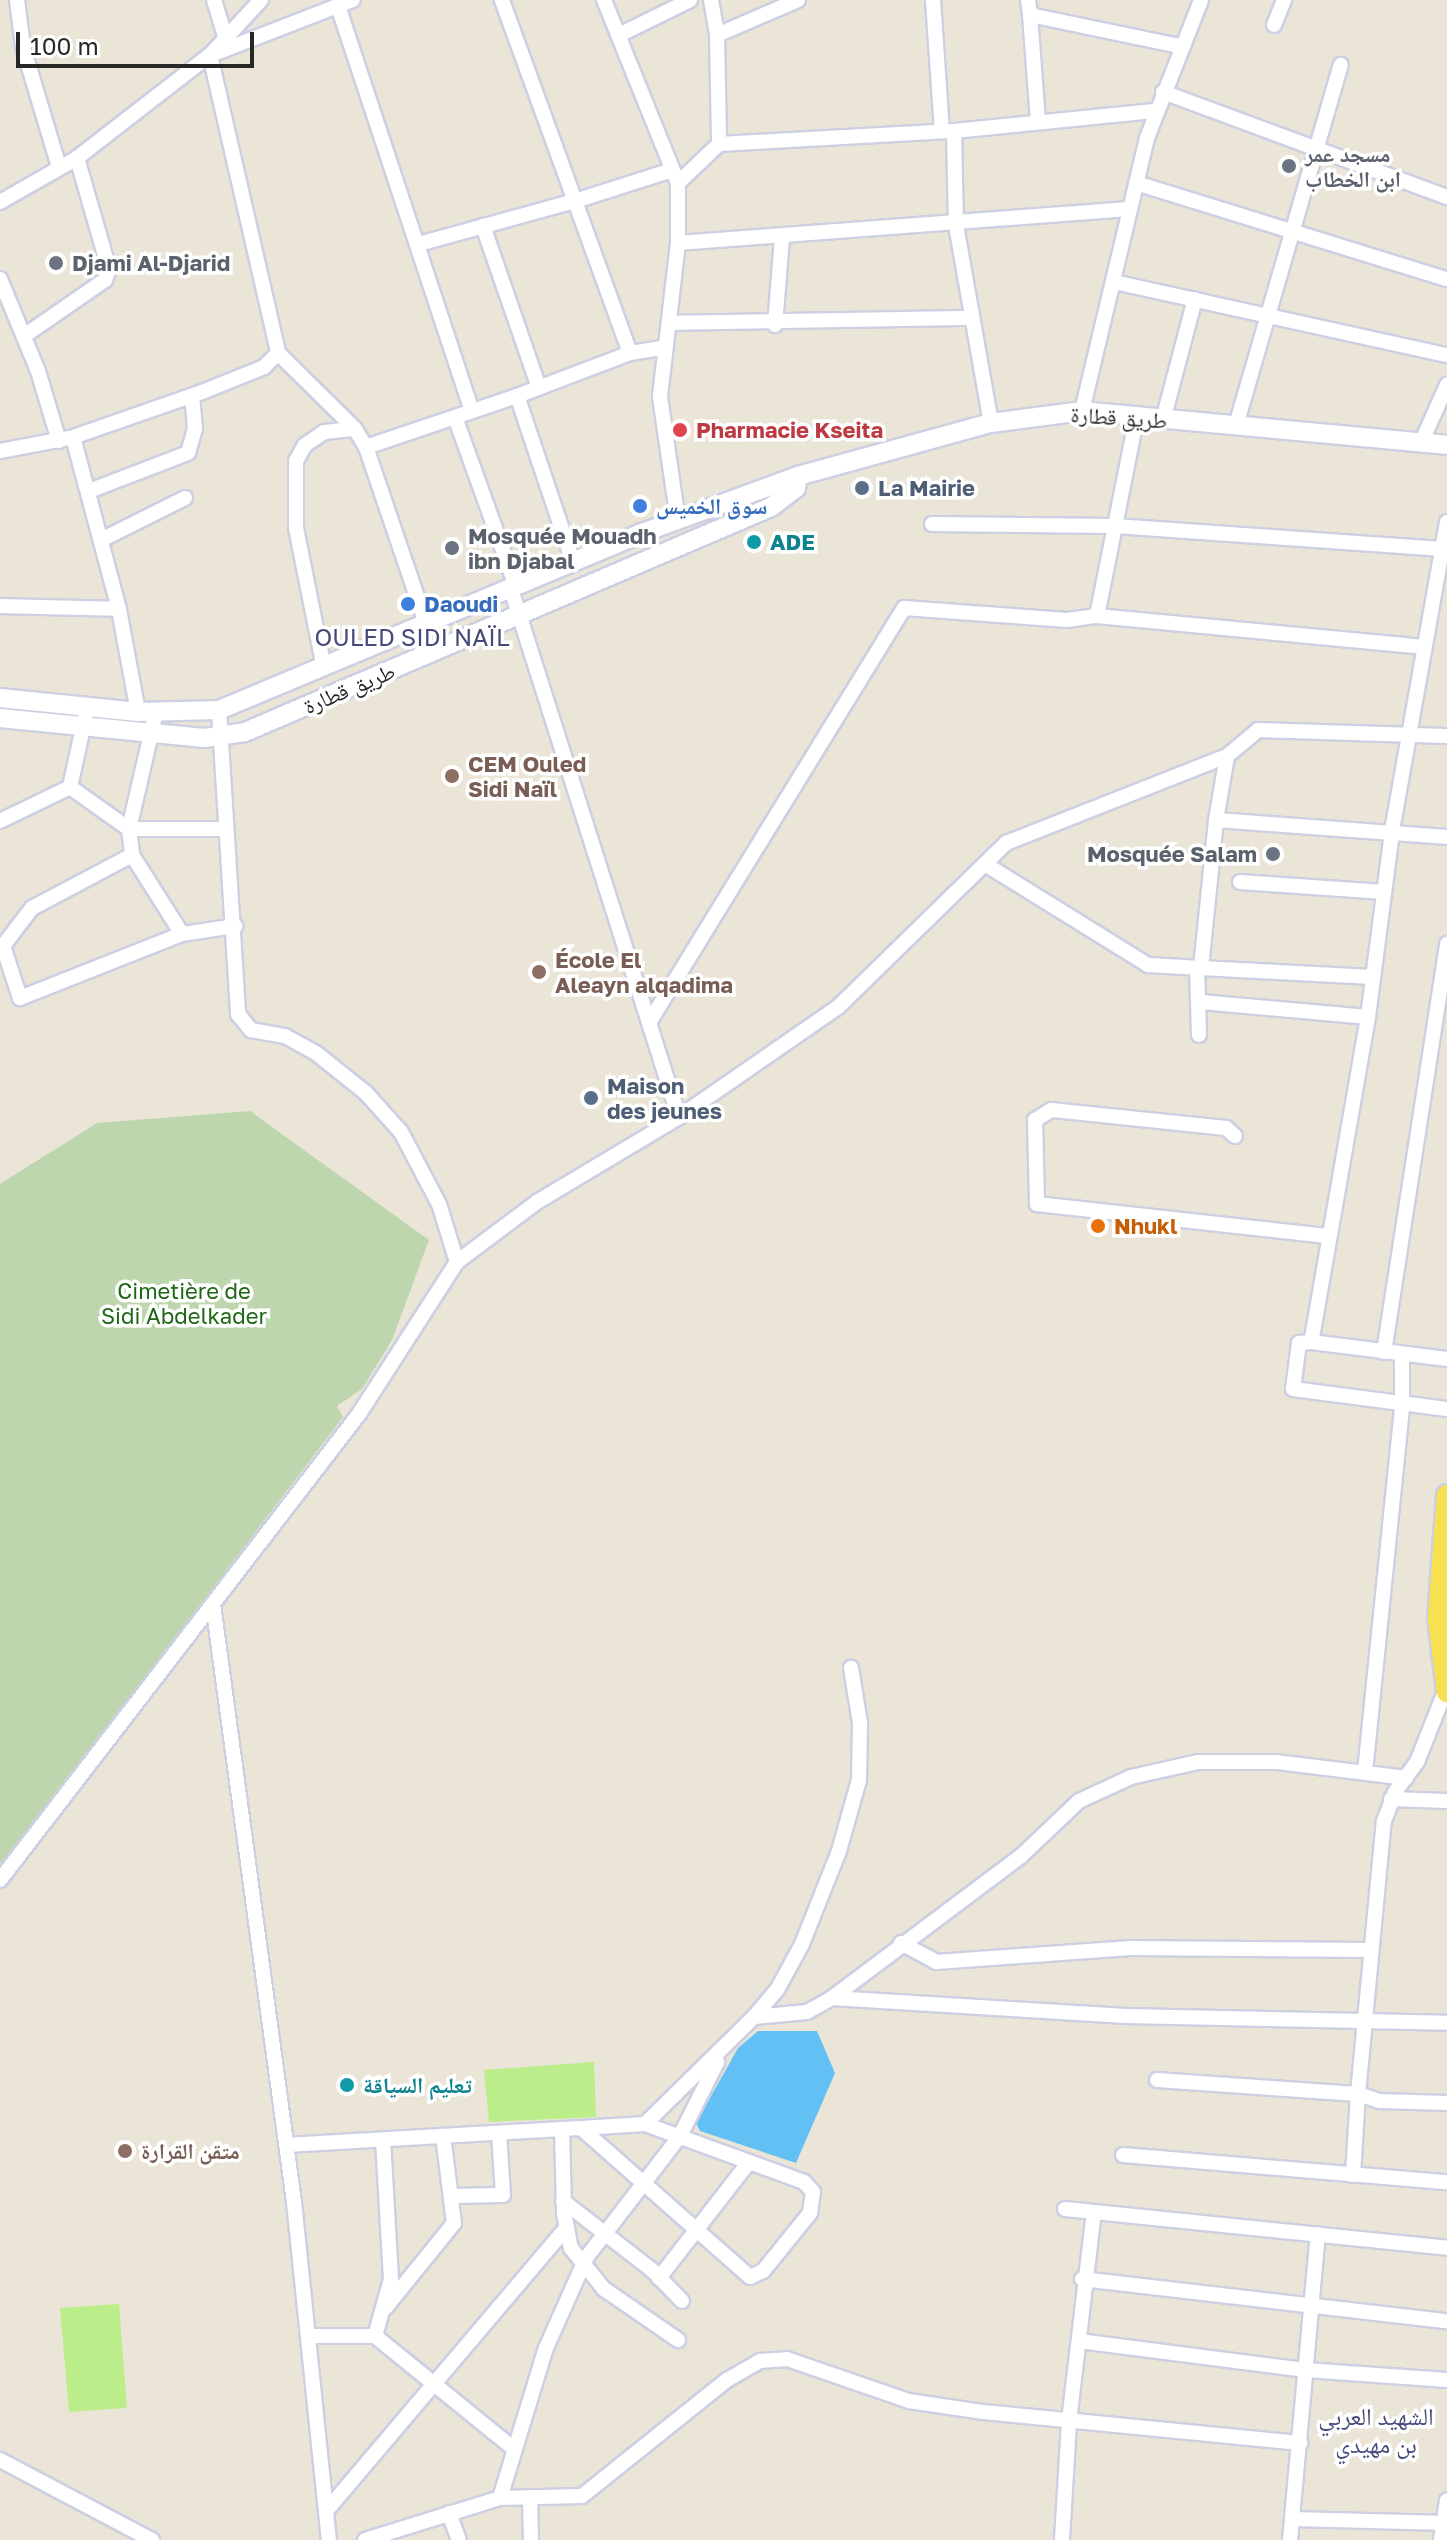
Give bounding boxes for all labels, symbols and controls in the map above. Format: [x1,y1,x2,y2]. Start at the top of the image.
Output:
scale bar [20,16,258,66]
text: 100 m [30,31,99,60]
place label: مسجد عمر ابن الخطاب [1305,140,1401,192]
marker: مسجد عمر ابن الخطاب [1280,157,1298,175]
place label: Djami Al-Djarid [72,250,230,276]
marker: Djami Al-Djarid [47,254,65,272]
street label: طريق قطارة [1070,400,1168,434]
place label: Pharmacie Kseita [696,417,883,443]
marker: Pharmacie Kseita [671,421,689,439]
place label: La Mairie [878,475,975,501]
marker: La Mairie [853,479,871,497]
place label: سوق الخميس [656,493,767,519]
marker: سوق الخميس [631,497,649,515]
place label: Mosquée Mouadh ibn Djabal [468,522,657,574]
place label: ADE [770,529,815,555]
marker: ADE [745,533,763,551]
marker: Mosquée Mouadh ibn Djabal [443,539,461,557]
place label: Daoudi [424,591,498,617]
marker: Daoudi [399,595,417,613]
district label: OULED SIDI NAÏL [299,623,525,651]
street label: طريق قطارة [299,657,399,719]
place label: CEM Ouled Sidi Naïl [468,750,586,802]
marker: CEM Ouled Sidi Naïl [443,767,461,785]
place label: Mosquée Salam [1087,841,1257,867]
marker: Mosquée Salam [1264,845,1282,863]
place label: École El Aleayn alqadima [555,946,733,998]
marker: École El Aleayn alqadima [530,963,548,981]
place label: Maison des jeunes [607,1072,722,1124]
marker: Maison des jeunes [582,1089,600,1107]
place label: Nhukl [1114,1213,1177,1239]
marker: Nhukl [1089,1217,1107,1235]
park label: Cimetière de Sidi Abdelkader [101,1277,267,1328]
place label: تعليم السياقة [363,2072,472,2098]
marker: تعليم السياقة [338,2076,356,2094]
place label: متقن القرارة [141,2138,240,2164]
marker: متقن القرارة [116,2142,134,2160]
district label: الشهيد العربي بن مهيدي [1318,2402,1434,2458]

